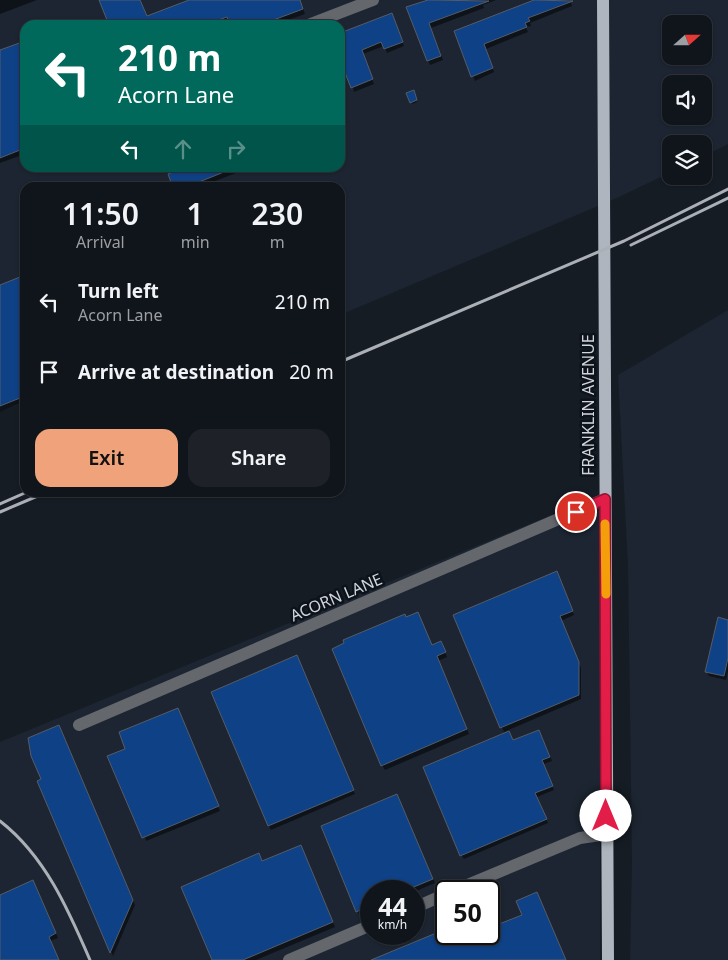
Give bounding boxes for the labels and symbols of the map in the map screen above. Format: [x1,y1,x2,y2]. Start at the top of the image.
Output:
north arrow [662,15,712,65]
street label: FRANKLIN AVENUE [577,334,599,476]
pin [555,491,597,533]
street label: ACORN LANE [287,568,385,626]
position arrow [579,789,631,841]
speed limit sign: 50 [435,880,500,945]

